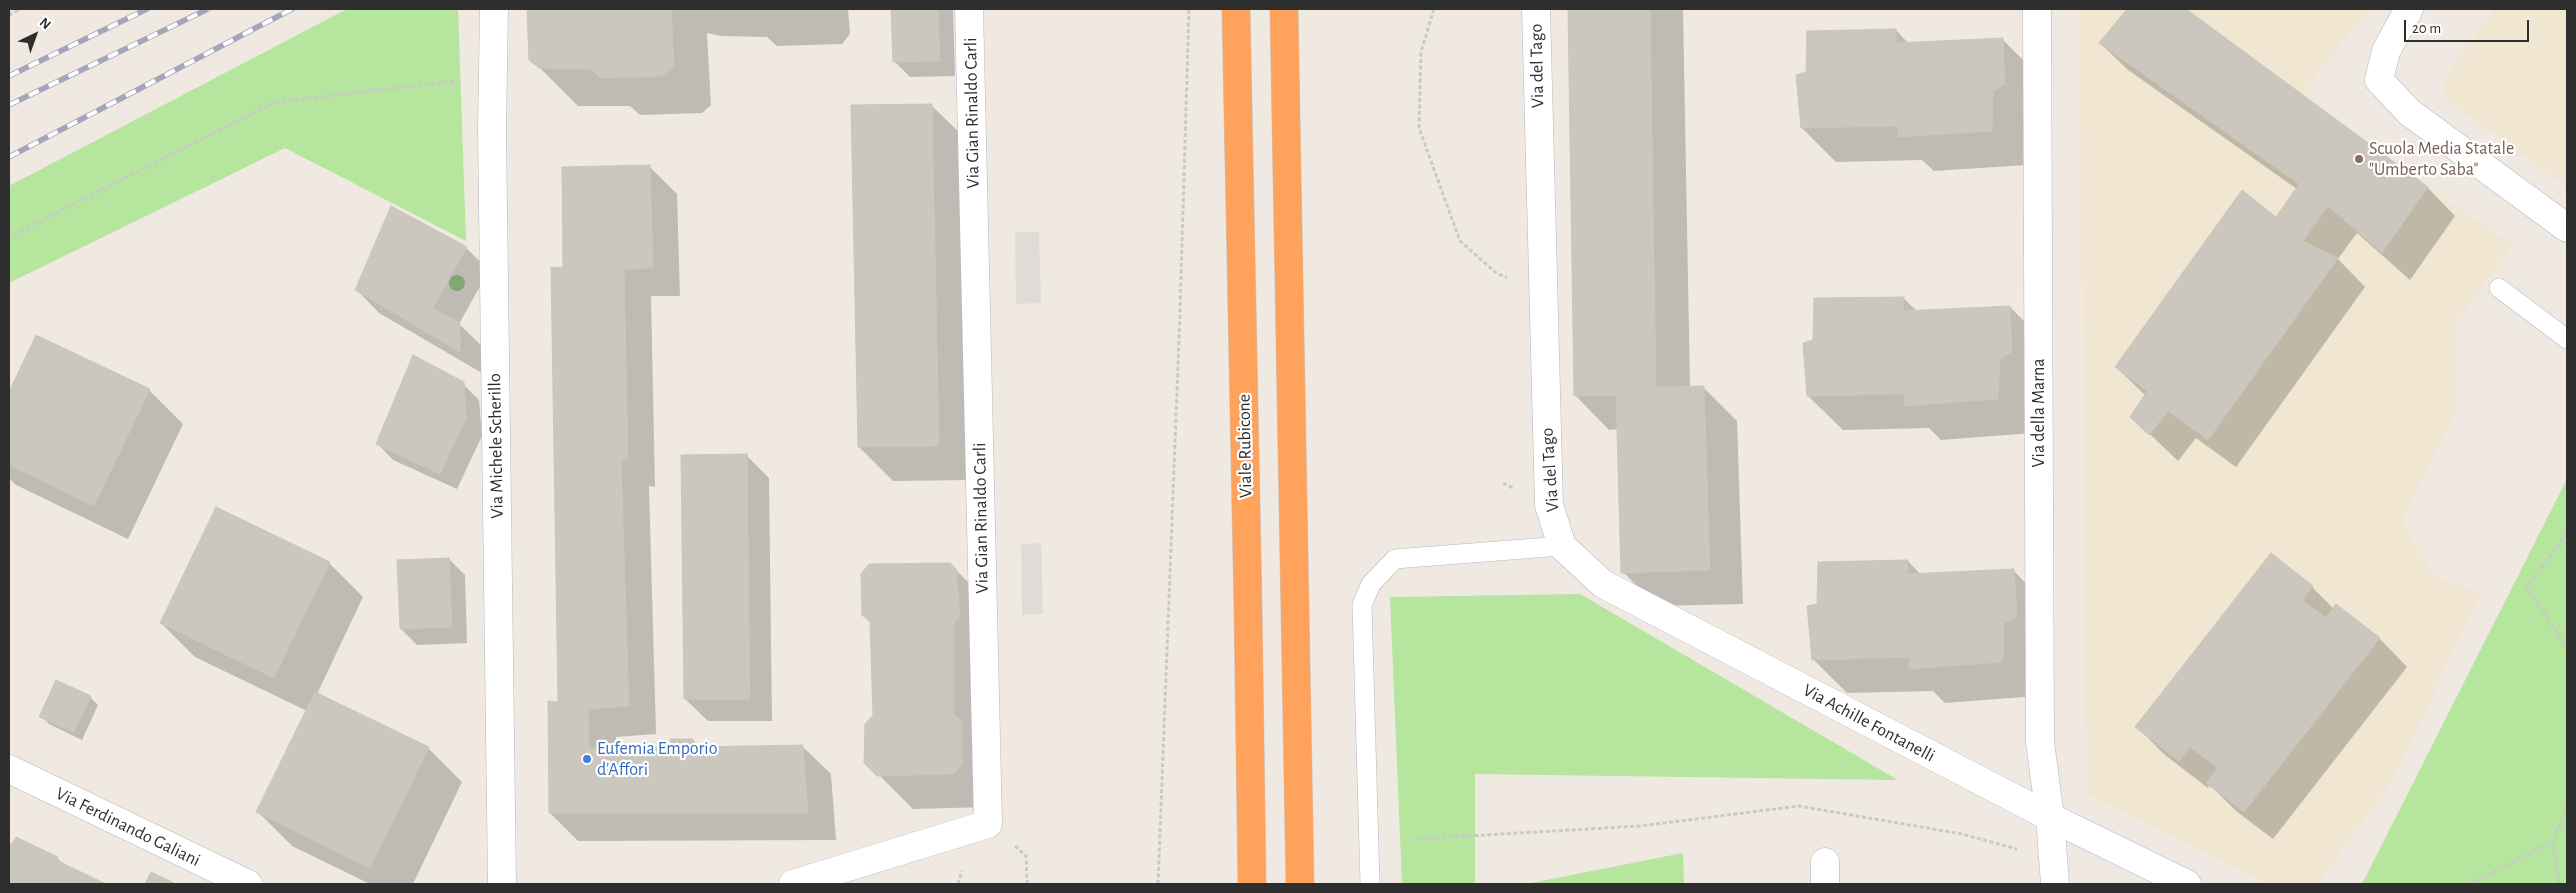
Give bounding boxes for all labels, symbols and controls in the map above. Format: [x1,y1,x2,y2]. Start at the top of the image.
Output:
north arrow [10,10,60,60]
scale bar [2406,10,2531,42]
text: N [37,15,53,32]
text: 20 m [2412,21,2441,36]
street label: Via del Tago [1525,24,1549,108]
street label: Via Gian Rinaldo Carli [960,37,984,189]
place label: Scuola Media Statale "Umberto Saba" [2369,138,2514,180]
marker: Scuola Media Statale "Umberto Saba" [2353,153,2365,165]
street label: Via della Marna [2028,358,2050,468]
street label: Via Michele Scherillo [484,373,508,519]
street label: Viale Rubicone [1233,394,1257,498]
street label: Via del Tago [1536,427,1564,513]
street label: Via Gian Rinaldo Carli [969,442,993,594]
street label: Via Achille Fontanelli [1799,679,1939,767]
place label: Eufemia Emporio d'Affori [597,738,718,781]
marker: Eufemia Emporio d'Affori [581,753,593,765]
street label: Via Ferdinando Galiani [52,783,204,871]

